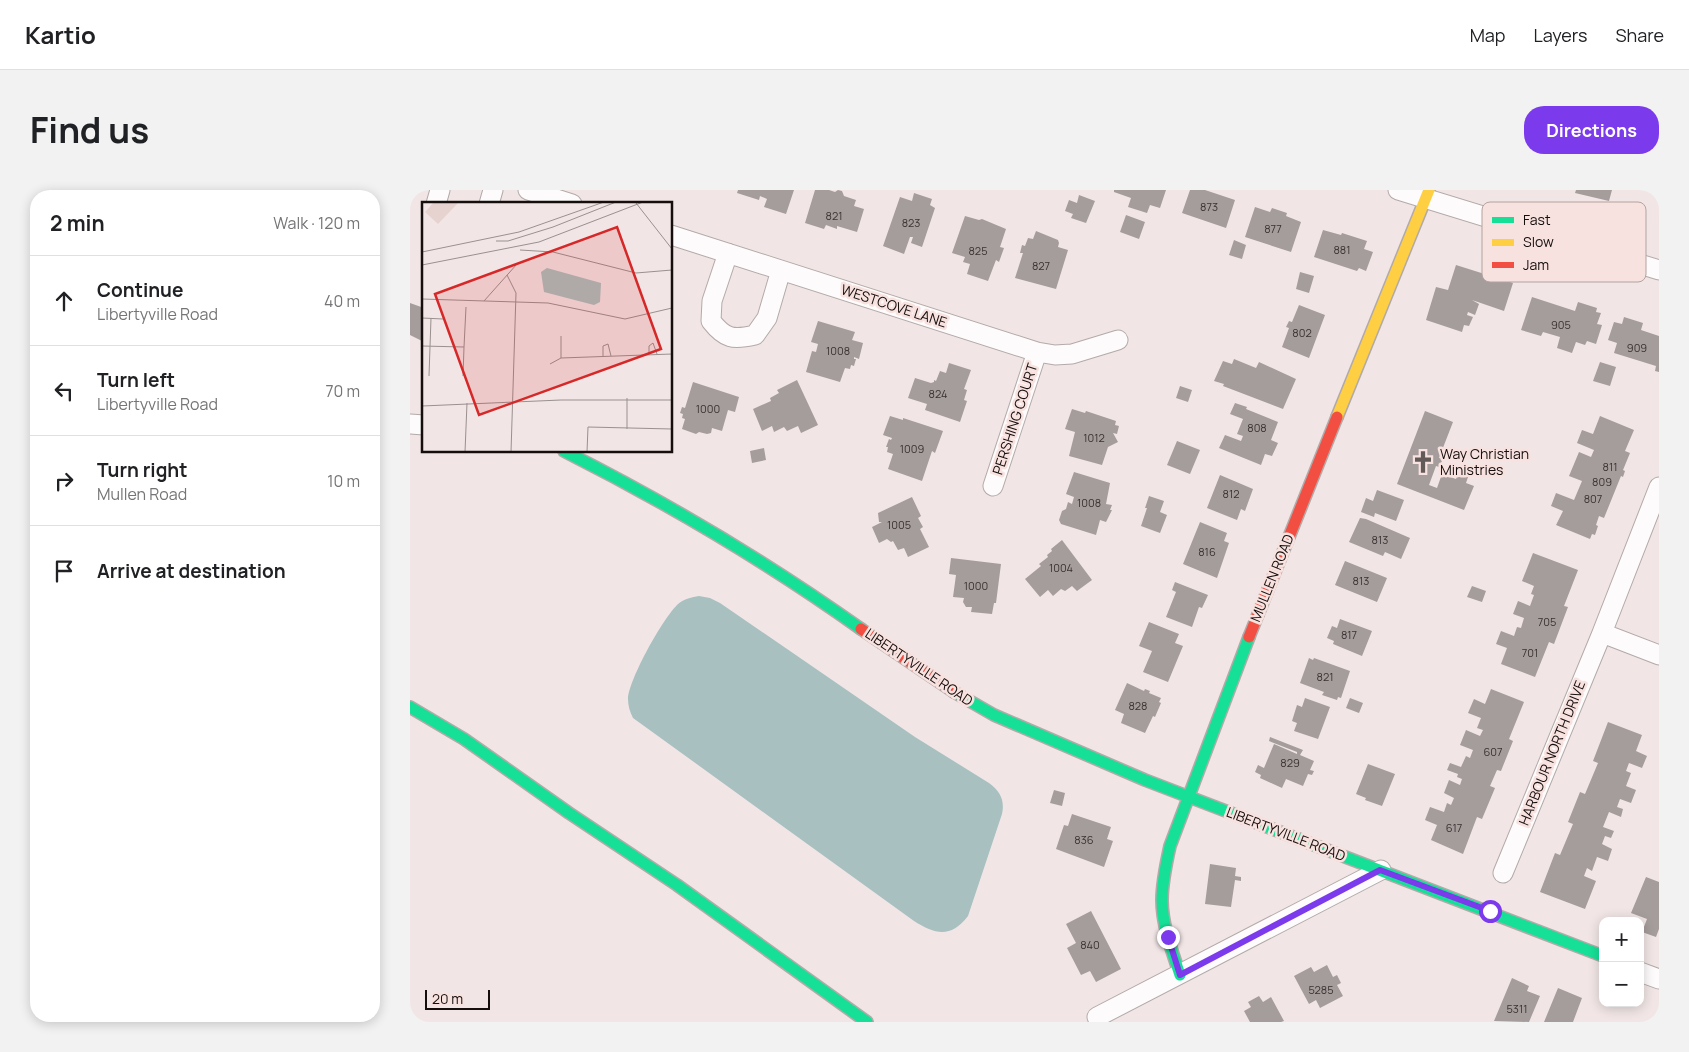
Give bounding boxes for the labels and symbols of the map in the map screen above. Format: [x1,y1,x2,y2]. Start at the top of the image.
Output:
house number: 873 [1200,199,1218,214]
inset map [422,202,672,452]
legend [1482,202,1646,282]
house number: 821 [826,208,842,223]
text: Fast [1523,210,1551,229]
house number: 823 [902,215,920,230]
house number: 877 [1264,221,1282,236]
text: Slow [1523,232,1554,251]
house number: 881 [1333,242,1351,257]
house number: 825 [968,243,988,258]
text: Jam [1523,255,1549,274]
house number: 827 [1032,258,1050,273]
street label: WESTCOVE LANE [839,279,950,332]
house number: 905 [1551,317,1571,332]
house number: 802 [1292,325,1312,340]
house number: 909 [1627,340,1647,355]
house number: 1008 [826,343,850,358]
street label: PERSHING COURT [988,360,1042,477]
house number: 824 [929,386,947,401]
house number: 1000 [696,401,720,416]
house number: 808 [1247,420,1267,435]
house number: 1012 [1083,430,1105,445]
house number: 1009 [900,441,924,456]
place label: Way Christian Ministries [1440,444,1529,479]
church icon: Way Christian Ministries [1410,449,1436,475]
house number: 811 [1603,459,1617,474]
house number: 809 [1592,474,1612,489]
house number: 812 [1223,486,1239,501]
house number: 807 [1584,491,1602,506]
house number: 1008 [1077,495,1101,510]
house number: 1005 [887,517,911,532]
street label: MULLEN ROAD [1245,531,1298,625]
house number: 813 [1372,532,1388,547]
house number: 816 [1198,544,1216,559]
house number: 1004 [1049,560,1073,575]
house number: 813 [1353,573,1369,588]
house number: 1000 [964,578,988,593]
house number: 705 [1538,614,1556,629]
street label: LIBERTYVILLE ROAD [862,623,977,710]
house number: 817 [1341,627,1357,642]
house number: 701 [1522,645,1538,660]
house number: 821 [1317,669,1333,684]
street label: HARBOUR NORTH DRIVE [1514,678,1589,828]
house number: 828 [1128,698,1148,713]
house number: 607 [1483,744,1503,759]
house number: 829 [1280,755,1300,770]
street label: LIBERTYVILLE ROAD [1224,802,1348,865]
house number: 617 [1446,820,1462,835]
house number: 836 [1074,832,1094,847]
route start [1479,900,1502,923]
route end [1157,926,1180,949]
house number: 840 [1080,937,1100,952]
house number: 5285 [1308,982,1334,997]
scale bar [425,987,490,1010]
house number: 5311 [1506,1001,1528,1016]

